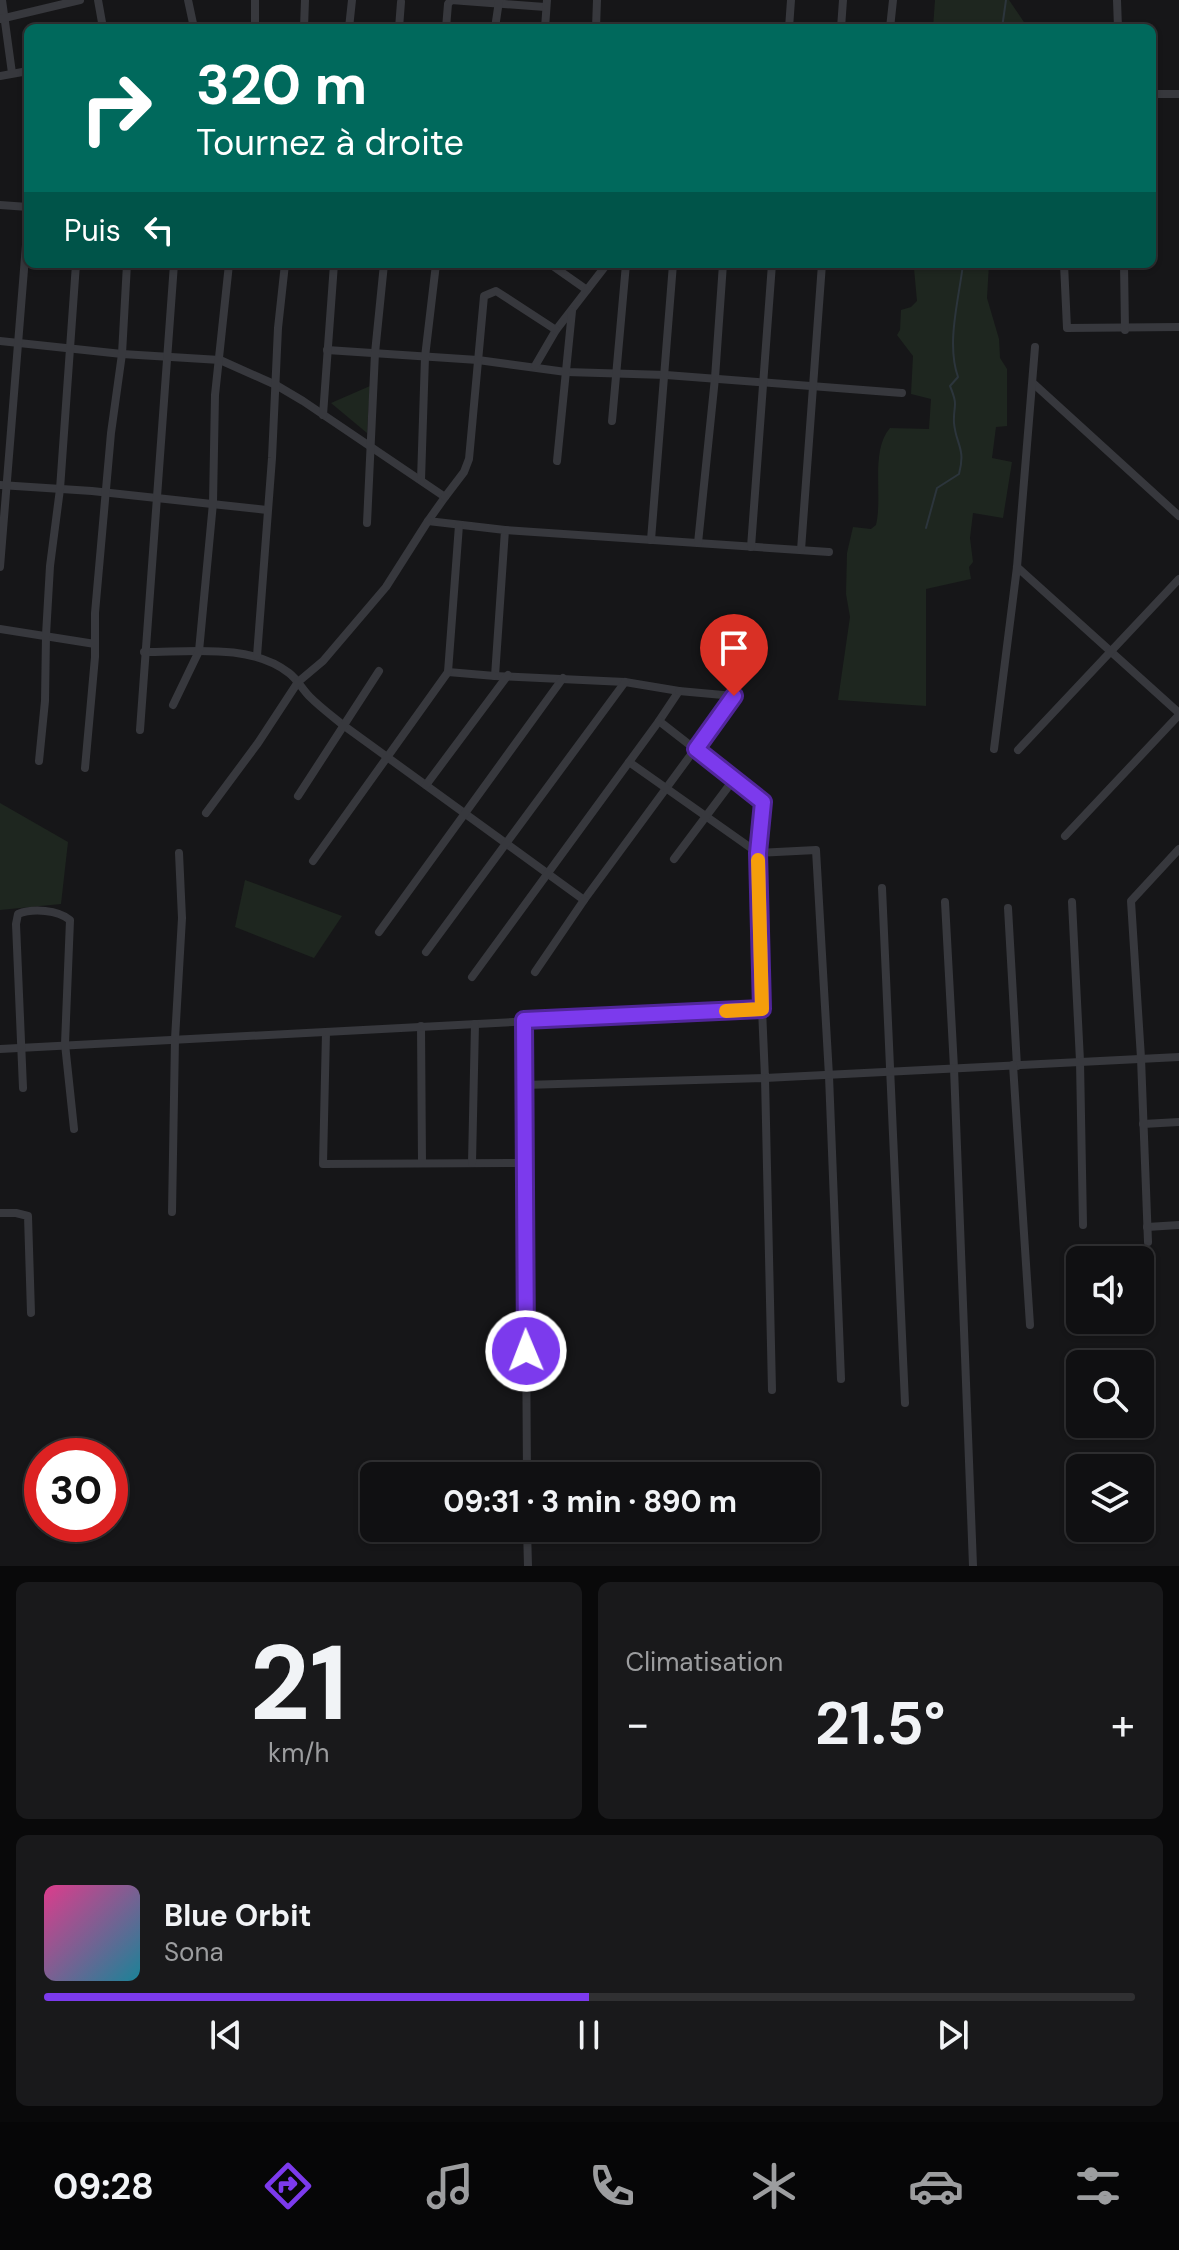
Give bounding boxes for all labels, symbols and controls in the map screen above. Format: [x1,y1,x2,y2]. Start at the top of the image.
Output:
text: 320 m [196,48,367,121]
icon: right [64,56,168,160]
text: Tournez à droite [196,119,464,166]
icon: left [137,208,181,252]
text: Puis [64,211,121,250]
pin [700,614,768,696]
icon: arrive [712,626,756,670]
map controls [1066,1246,1154,1542]
button: sound [1066,1246,1154,1334]
position arrow [484,1309,568,1393]
button: search [1066,1350,1154,1438]
speed limit sign: 30 [24,1438,128,1542]
button: layers [1066,1454,1154,1542]
text: 09:31 · 3 min · 890 m [443,1482,737,1521]
text: 21 [250,1616,348,1751]
text: Climatisation [626,1645,783,1679]
text: 21.5° [815,1684,946,1763]
text: − [626,1695,650,1753]
text: + [1111,1695,1135,1753]
text: km/h [268,1736,329,1770]
text: Blue Orbit [164,1896,311,1935]
text: Sona [164,1935,224,1969]
icon: previous [204,2013,248,2057]
icon: pause [567,2013,611,2057]
icon: next [931,2013,975,2057]
icon: directions [260,2158,316,2214]
icon: music [422,2158,478,2214]
icon: phone [584,2158,640,2214]
icon: climate [746,2158,802,2214]
icon: car [908,2158,964,2214]
icon: filters [1070,2158,1126,2214]
text: 09:28 [53,2163,154,2210]

